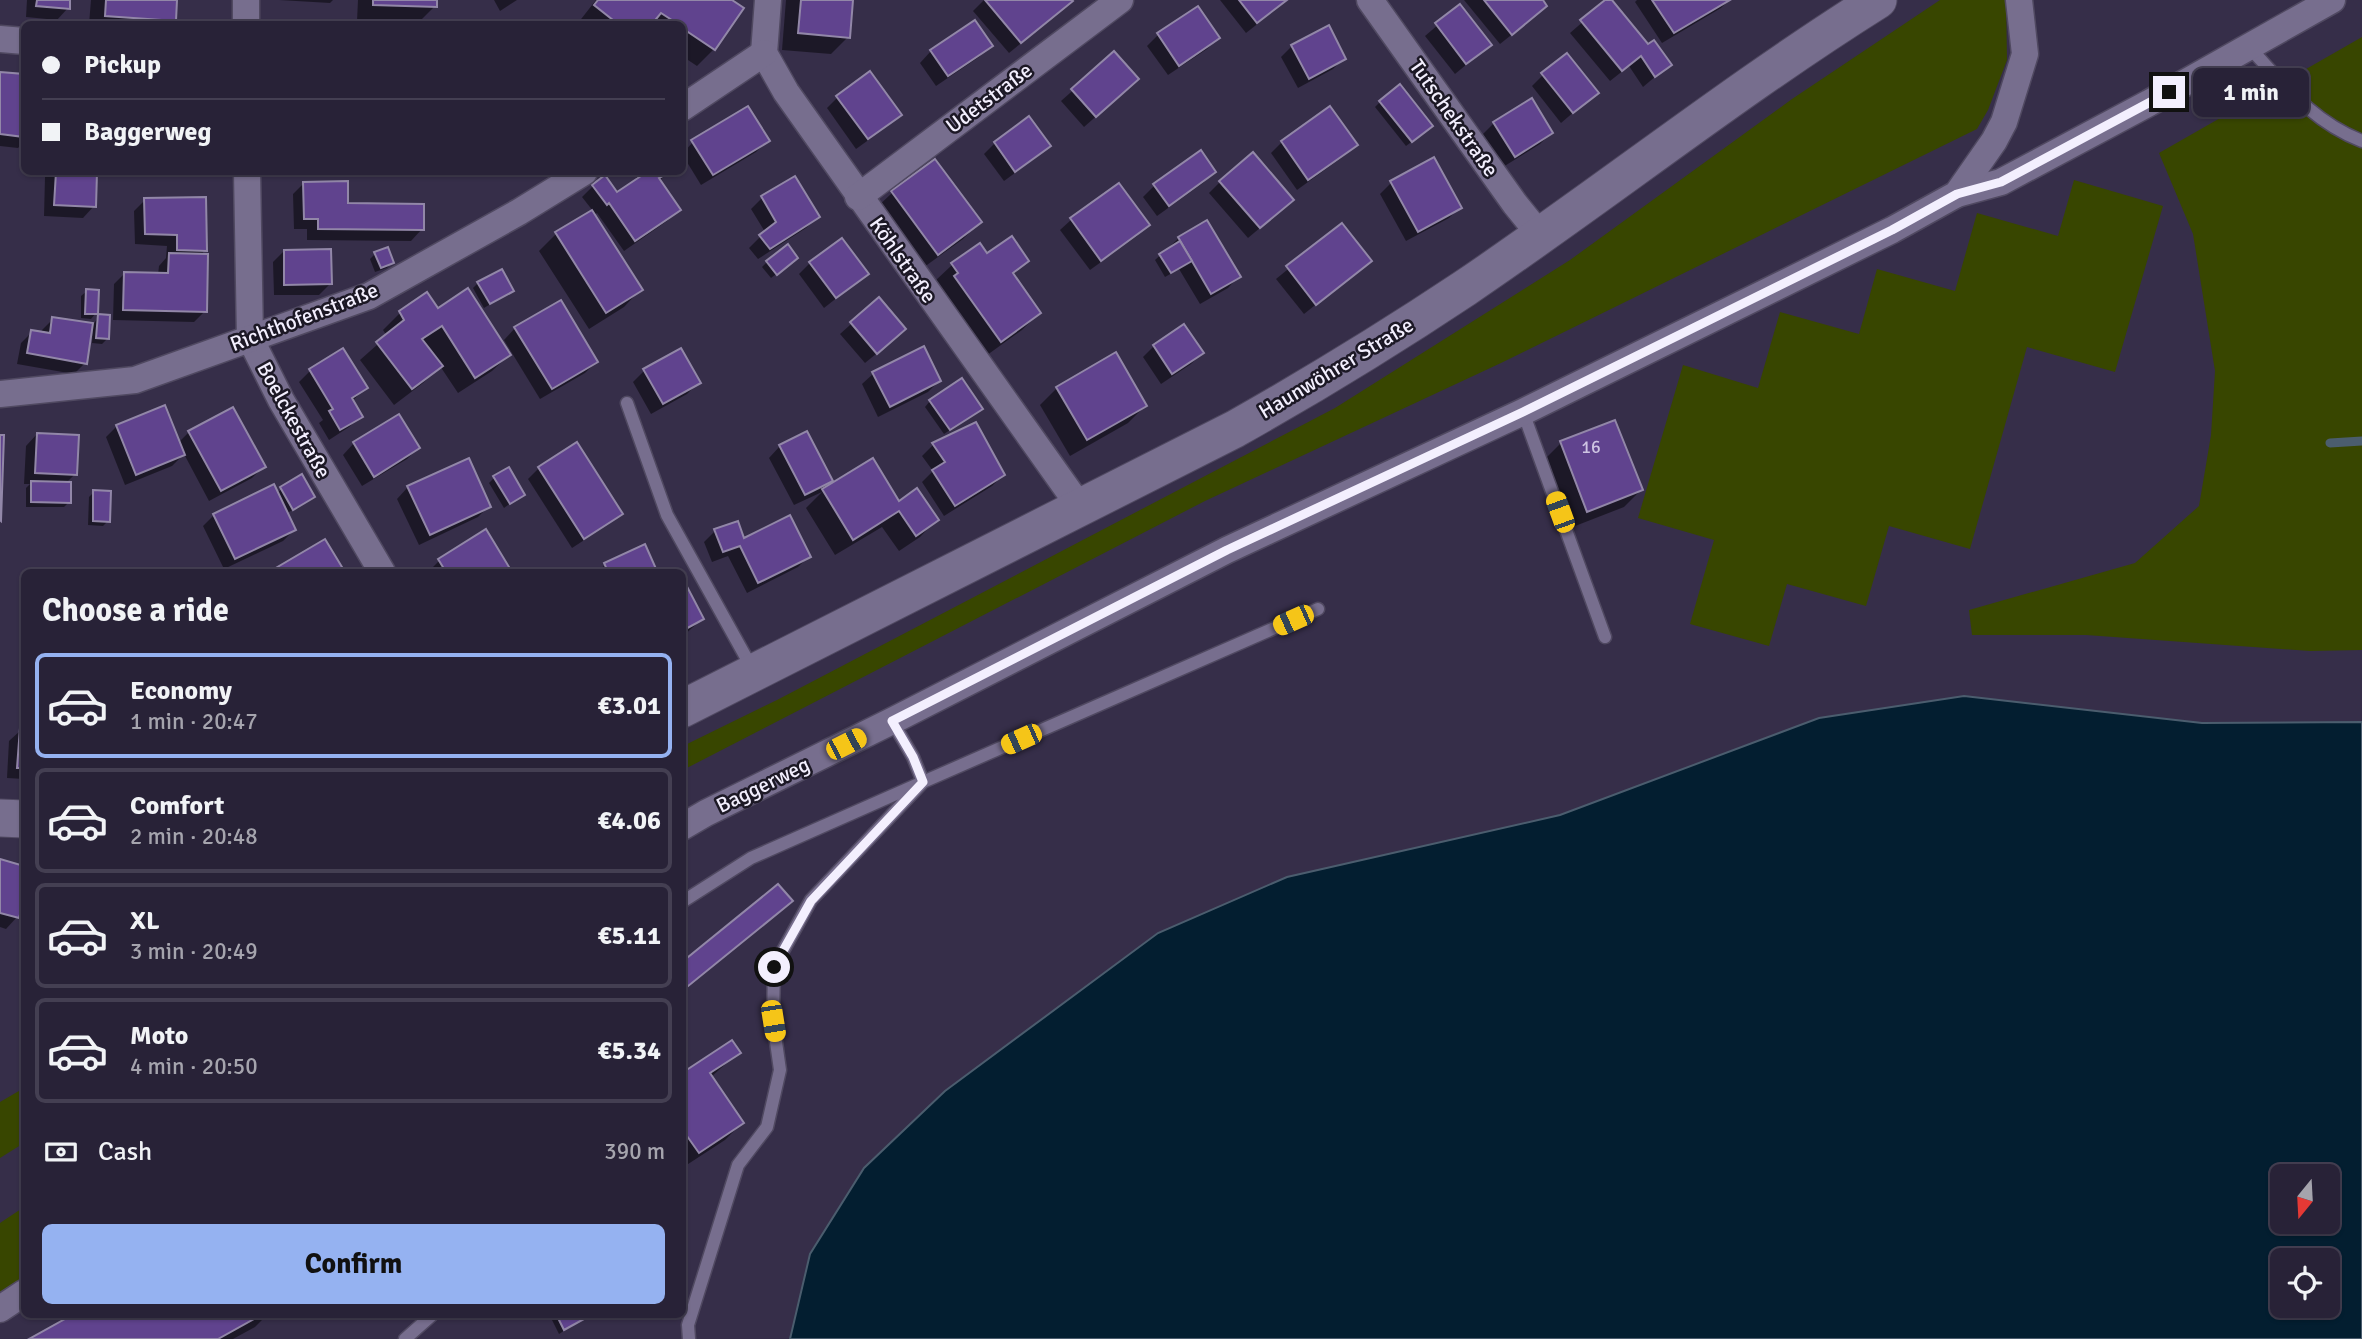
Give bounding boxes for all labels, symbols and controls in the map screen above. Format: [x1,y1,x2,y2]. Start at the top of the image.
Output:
text: Pickup [84,49,161,81]
street label: Tutschekstraße [1404,54,1504,182]
street label: Udetstraße [941,57,1037,139]
callout: 1 min [2194,68,2309,116]
route end [2153,76,2185,108]
text: 1 min [2223,78,2279,107]
text: Baggerweg [84,116,211,148]
street label: Köhlstraße [864,212,942,308]
street label: Richthofenstraße [226,277,382,357]
street label: Haunwöhrer Straße [1254,312,1418,424]
street label: Boelckestraße [251,357,337,483]
house number: 16 [1581,436,1601,458]
car [1543,489,1578,535]
text: Choose a ride [42,591,229,630]
car [1270,602,1317,638]
icon: car [46,674,109,737]
text: Economy [130,675,232,707]
text: €3.01 [597,690,661,722]
text: 1 min · 20:47 [130,707,258,736]
car [998,721,1045,757]
car [823,725,870,763]
street label: Baggerweg [712,751,814,819]
icon: car [46,789,109,852]
text: Comfort [130,790,224,822]
text: €4.06 [597,805,661,837]
text: 2 min · 20:48 [130,822,258,851]
icon: car [46,904,109,967]
text: XL [130,905,160,937]
text: €5.11 [597,920,661,952]
text: 3 min · 20:49 [130,937,258,966]
route start [758,951,790,983]
car [760,999,787,1043]
icon: car [46,1019,109,1082]
text: Moto [130,1020,188,1052]
text: €5.34 [597,1035,661,1067]
text: 4 min · 20:50 [130,1052,258,1081]
icon: cash [42,1133,80,1171]
text: Cash [98,1136,152,1168]
text: 390 m [604,1137,665,1166]
north arrow [2270,1164,2340,1234]
map controls [2270,1164,2340,1318]
button: Confirm [42,1224,665,1304]
button: locate [2270,1248,2340,1318]

